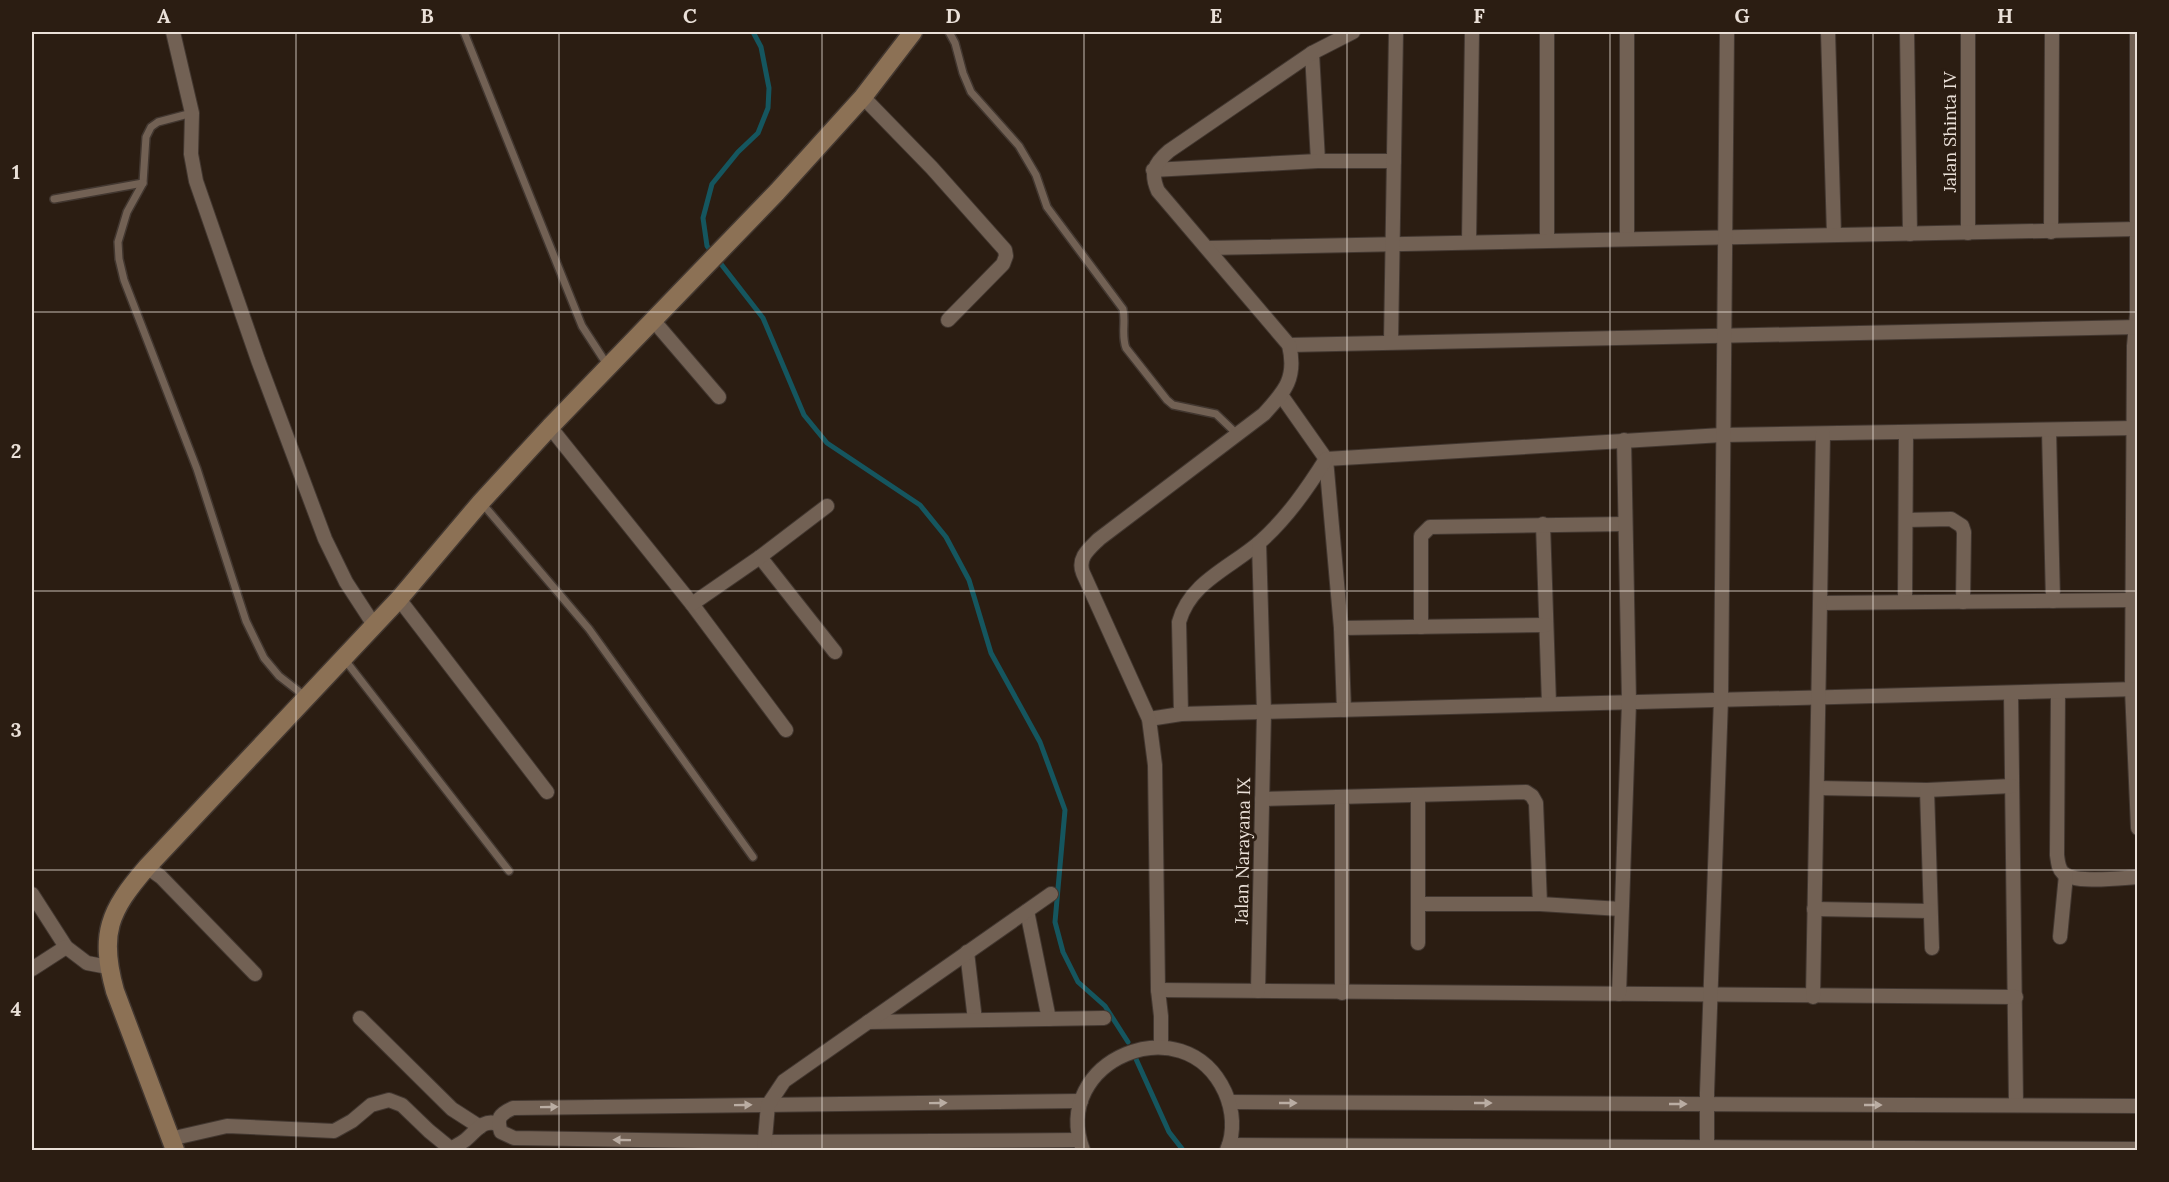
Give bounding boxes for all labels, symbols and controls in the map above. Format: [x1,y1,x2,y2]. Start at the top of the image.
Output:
text: A [157,3,171,28]
text: B [420,3,434,28]
text: C [683,3,697,28]
text: D [945,3,961,28]
text: E [1210,3,1222,28]
text: F [1473,3,1485,28]
text: G [1734,3,1750,28]
text: H [1997,3,2013,28]
street label: Jalan Shinta IV [1938,70,1961,194]
text: 1 [12,159,20,184]
text: 2 [11,438,21,463]
text: 3 [10,717,22,742]
street label: Jalan Narayana IX [1230,777,1255,926]
text: 4 [11,996,22,1021]
one-way arrow [929,1098,948,1108]
one-way arrow [1278,1098,1297,1108]
one-way arrow [1473,1098,1492,1108]
one-way arrow [1668,1099,1687,1109]
one-way arrow [734,1100,753,1110]
one-way arrow [1863,1100,1882,1110]
one-way arrow [539,1103,558,1112]
one-way arrow [612,1135,631,1145]

